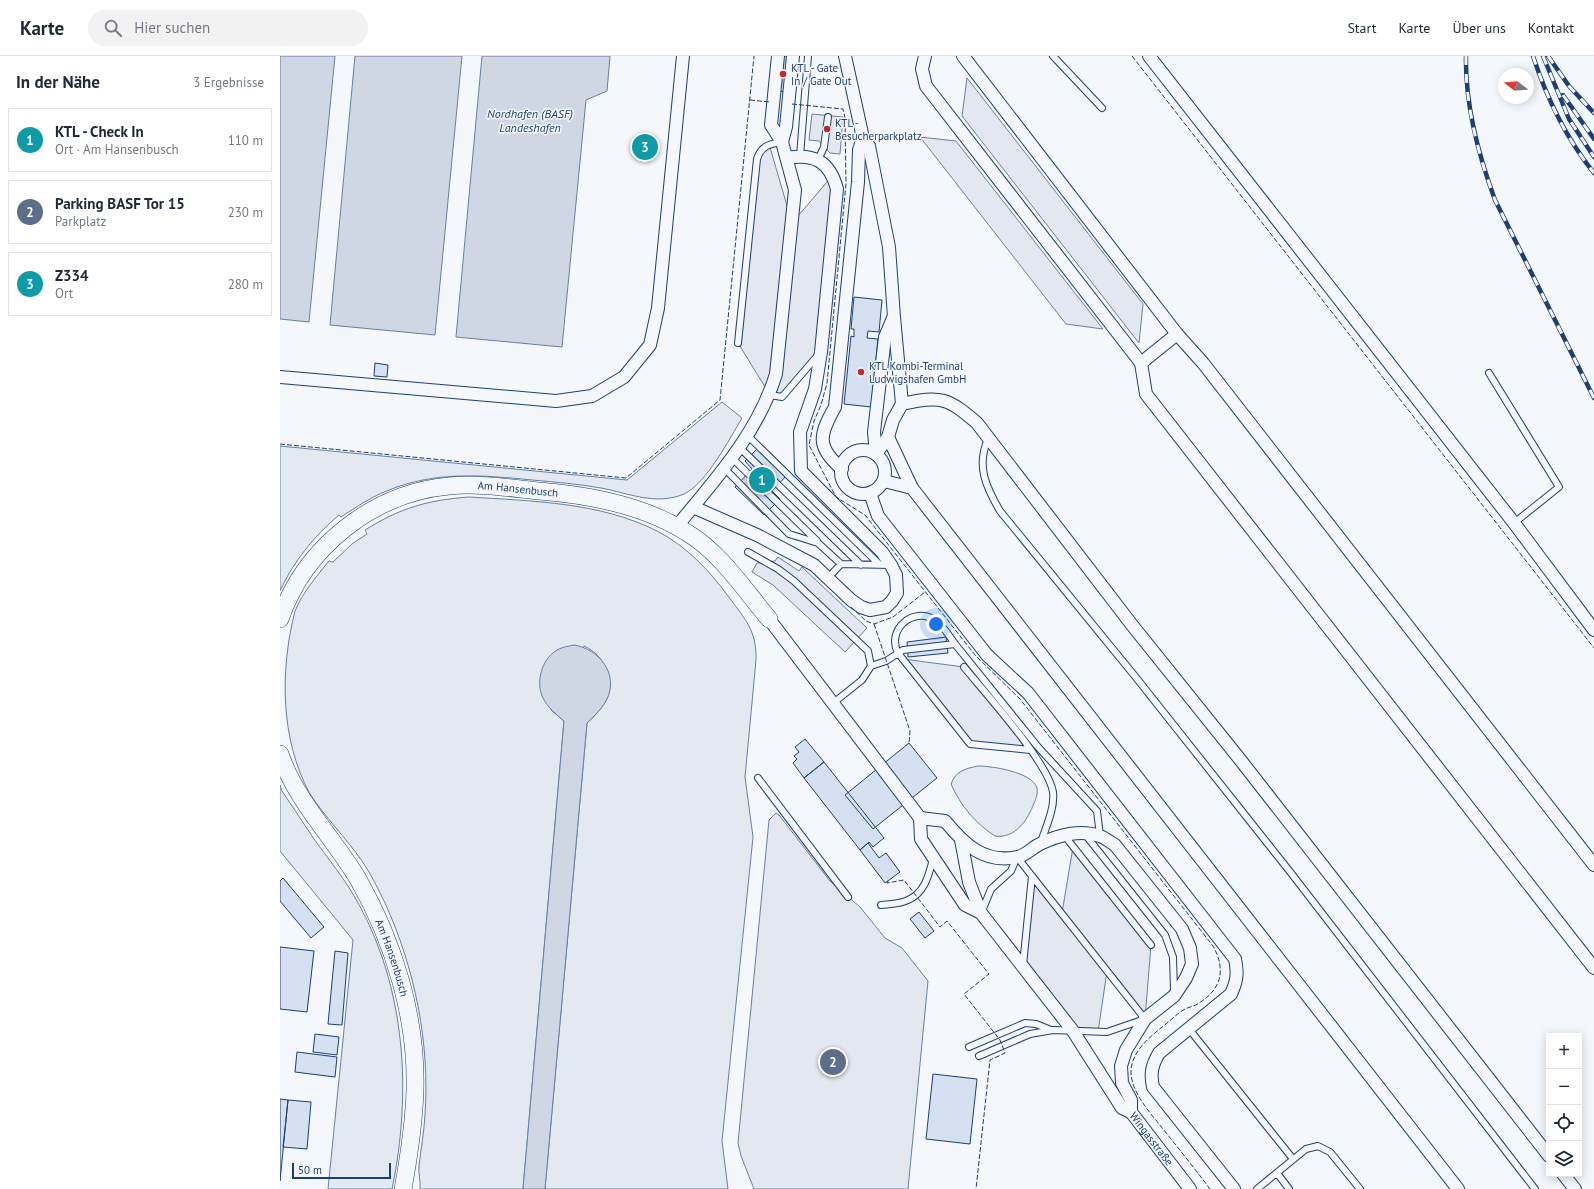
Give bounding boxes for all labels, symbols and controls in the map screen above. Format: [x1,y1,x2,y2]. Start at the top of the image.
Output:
search box [88,10,368,46]
text: Karte [20,16,64,40]
icon: search [102,17,124,39]
text: Hier suchen [134,18,210,37]
text: Start [1347,19,1376,37]
text: Karte [1398,19,1430,37]
text: Über uns [1452,19,1506,37]
text: Kontakt [1528,19,1574,37]
place label: KTL - Gate In / Gate Out [791,61,852,88]
north arrow [1498,68,1534,104]
marker: KTL - Gate In / Gate Out [778,69,788,79]
text: In der Nähe [16,71,100,93]
text: 3 Ergebnisse [193,74,264,91]
water label: Nordhafen (BASF) Landeshafen [487,106,573,135]
place label: KTL - Besucherparkplatz [835,116,922,143]
text: KTL - Check In [55,122,144,141]
marker: KTL - Besucherparkplatz [822,124,832,134]
text: 1 [26,132,34,149]
text: 110 m [228,132,263,149]
pin: 3 [632,132,658,162]
text: Ort · Am Hansenbusch [55,141,179,158]
text: Parking BASF Tor 15 [55,194,185,213]
text: 2 [26,204,34,221]
text: 230 m [228,204,263,221]
text: Parkplatz [55,213,106,230]
text: Z334 [55,266,89,285]
text: 3 [26,276,34,293]
text: 280 m [228,276,263,293]
text: Ort [55,285,73,302]
place label: KTL Kombi-Terminal Ludwigshafen GmbH [869,359,966,386]
marker: KTL Kombi-Terminal Ludwigshafen GmbH [856,367,866,377]
pin: 1 [749,465,775,495]
street label: Am Hansenbusch [477,478,559,500]
your location [926,614,946,634]
street label: Am Hansenbusch [372,917,411,998]
map controls [1546,1033,1582,1177]
button: + [1546,1033,1582,1069]
pin: 2 [820,1047,846,1077]
button: − [1546,1069,1582,1105]
button: locate [1546,1105,1582,1141]
street label: Wingasstraße [1127,1109,1177,1169]
button: layers [1546,1141,1582,1177]
scale bar [292,1161,391,1180]
text: 50 m [298,1163,322,1177]

